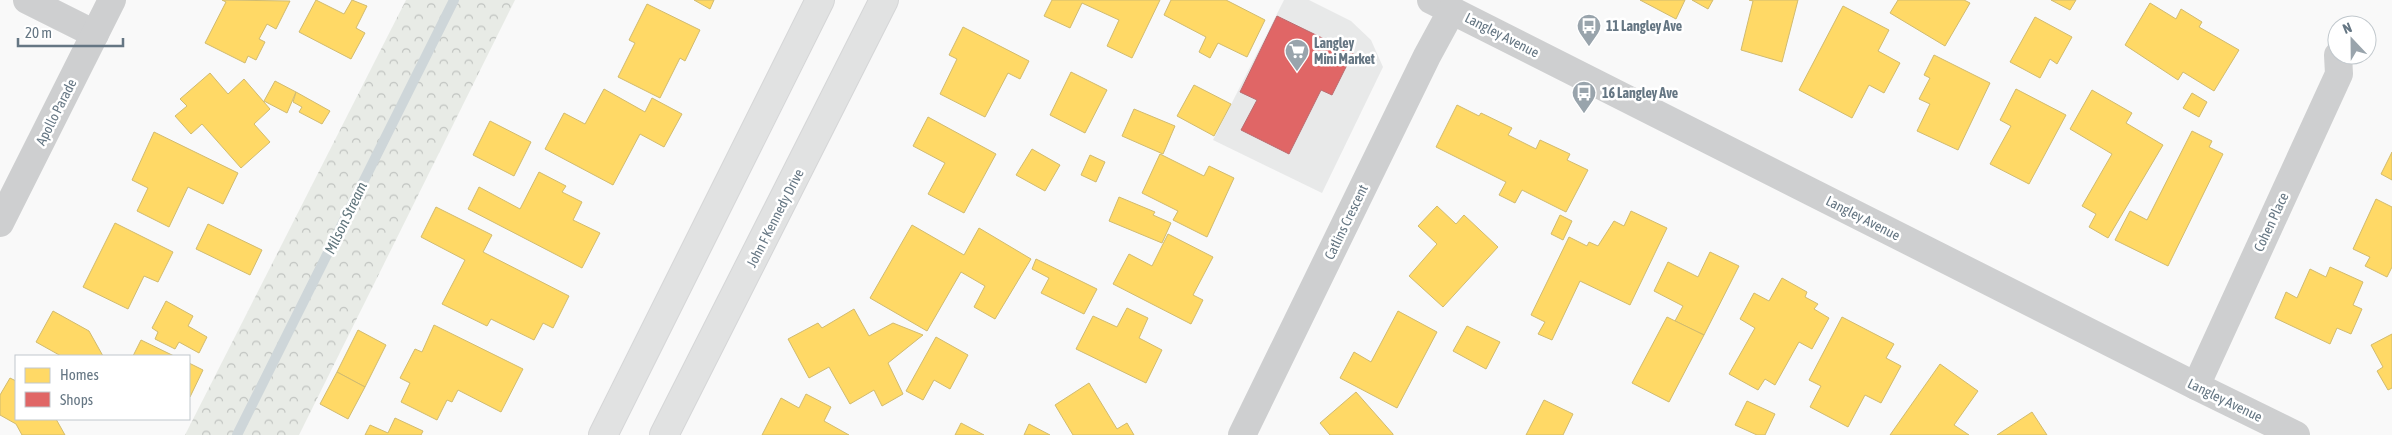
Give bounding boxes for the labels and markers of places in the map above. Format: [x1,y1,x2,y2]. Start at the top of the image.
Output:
bus stop icon: 11 Langley Ave [1576,13,1602,47]
place label: 11 Langley Ave [1606,18,1682,34]
place label: Langley Mini Market [1314,35,1375,67]
supermarket icon: Langley Mini Market [1284,38,1310,72]
bus stop icon: 16 Langley Ave [1571,80,1597,114]
place label: 16 Langley Ave [1602,85,1678,101]

